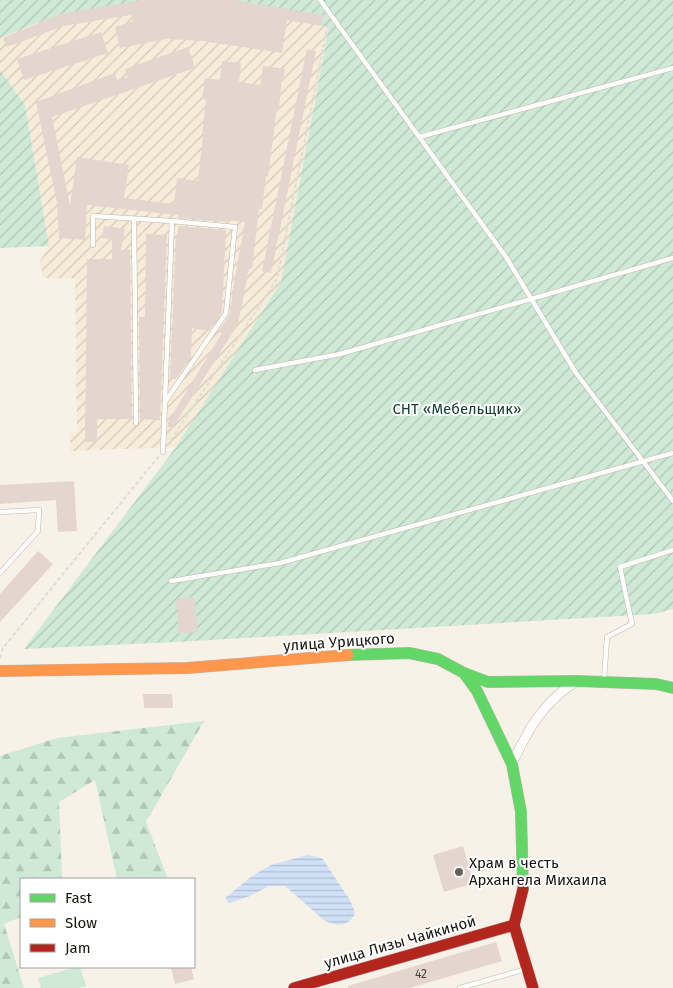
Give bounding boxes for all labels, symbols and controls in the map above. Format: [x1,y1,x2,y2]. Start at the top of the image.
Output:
park label: СНТ «Мебельщик» [392,400,522,418]
street label: улица Урицкого [283,629,395,655]
place label: Храм в честь Архангела Михаила [469,854,607,889]
marker: Храм в честь Архангела Михаила [453,866,465,878]
legend [20,878,195,968]
text: Fast [65,889,92,907]
street label: улица Лизы Чайкиной [322,912,478,972]
text: Slow [65,914,97,932]
text: Jam [65,939,91,957]
house number: 42 [415,967,427,981]

